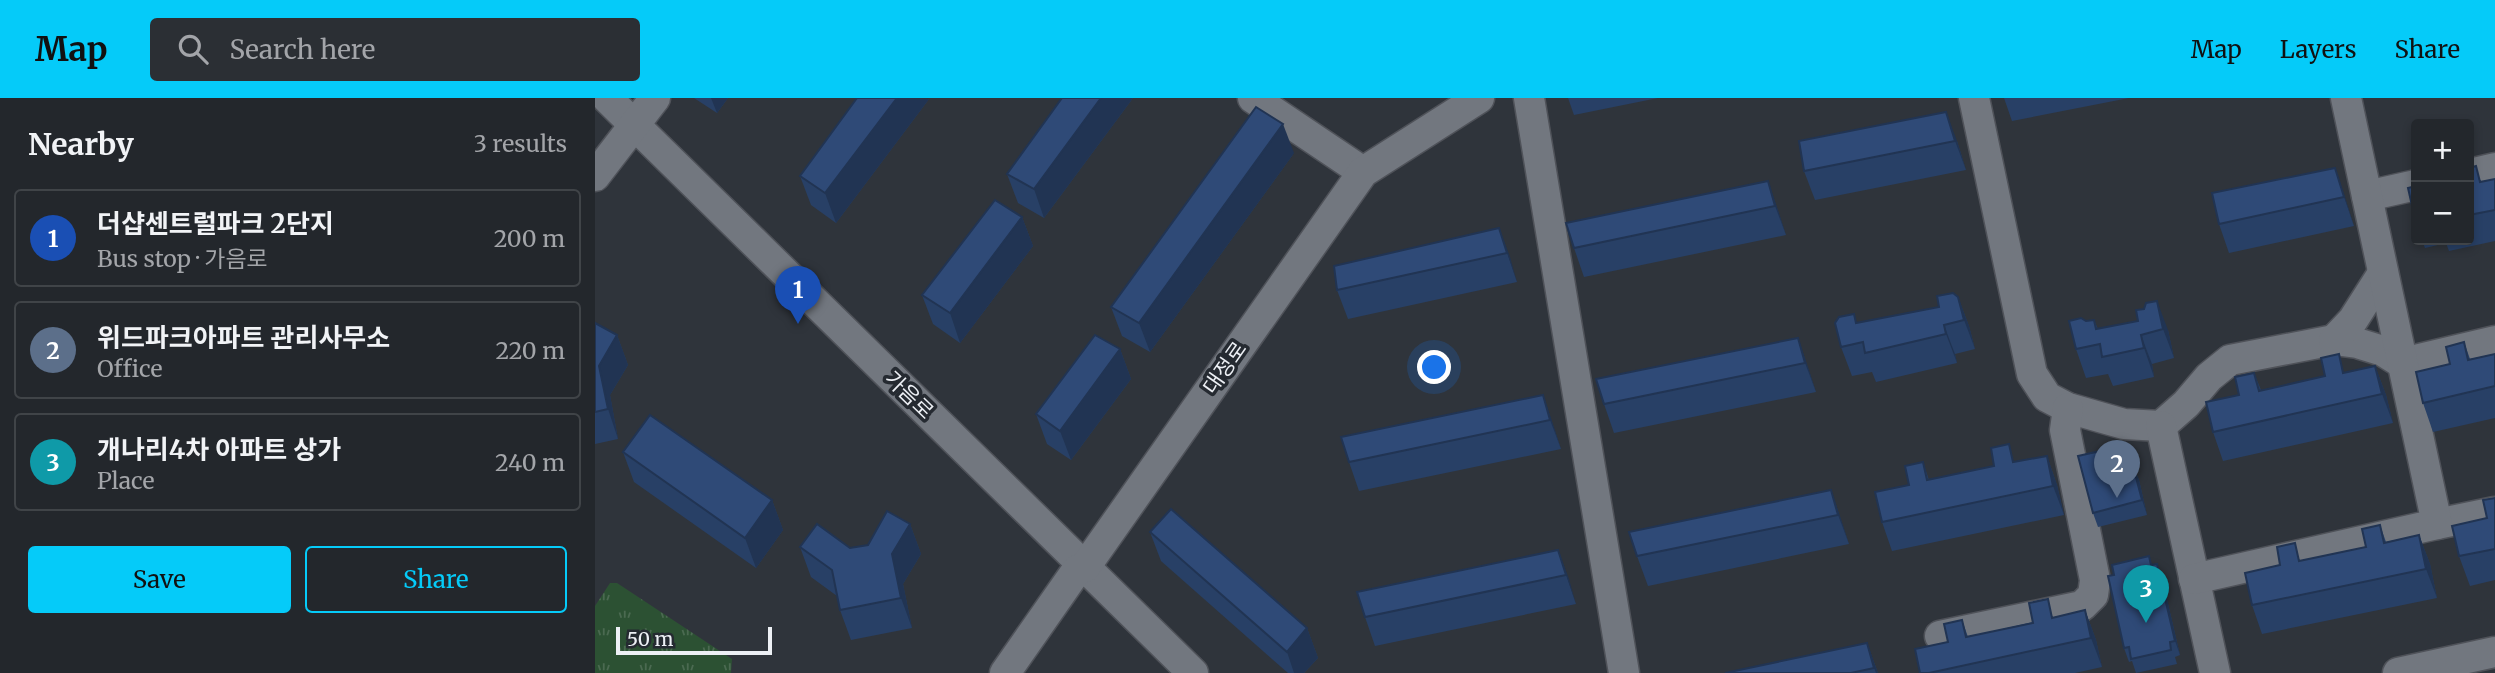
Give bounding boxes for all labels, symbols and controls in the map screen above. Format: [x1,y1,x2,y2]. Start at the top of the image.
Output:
search box [150,18,640,81]
text: Map [35,29,108,70]
icon: search [174,30,212,68]
text: Search here [230,33,375,66]
text: Map [2191,34,2242,65]
text: Layers [2280,34,2356,65]
text: Share [2394,34,2460,65]
map controls [2411,119,2474,245]
button: + [2411,119,2474,182]
text: Nearby [28,125,134,163]
text: 3 results [474,129,567,158]
button: − [2411,182,2474,245]
text: 더샵센트럴파크 2단지 [97,207,334,240]
text: 1 [48,224,58,253]
text: 200 m [494,224,565,253]
text: Bus stop · 가음로 [97,244,268,273]
pin: 1 [775,266,821,324]
text: 위드파크아파트 관리사무소 [97,321,390,354]
text: 2 [46,336,60,365]
text: 220 m [495,336,565,365]
street label: 대정로 [1197,336,1252,399]
your location [1417,350,1451,384]
text: Office [97,354,162,383]
street label: 가음로 [879,365,940,424]
text: 개나리4차 아파트 상가 [97,433,341,466]
pin: 2 [2094,440,2140,498]
text: 3 [46,448,60,477]
text: 240 m [495,448,565,477]
text: Place [97,466,154,495]
button: Save [28,546,291,613]
button: Share [305,546,567,613]
pin: 3 [2123,565,2169,623]
scale bar [616,624,772,656]
text: 50 m [627,627,673,651]

